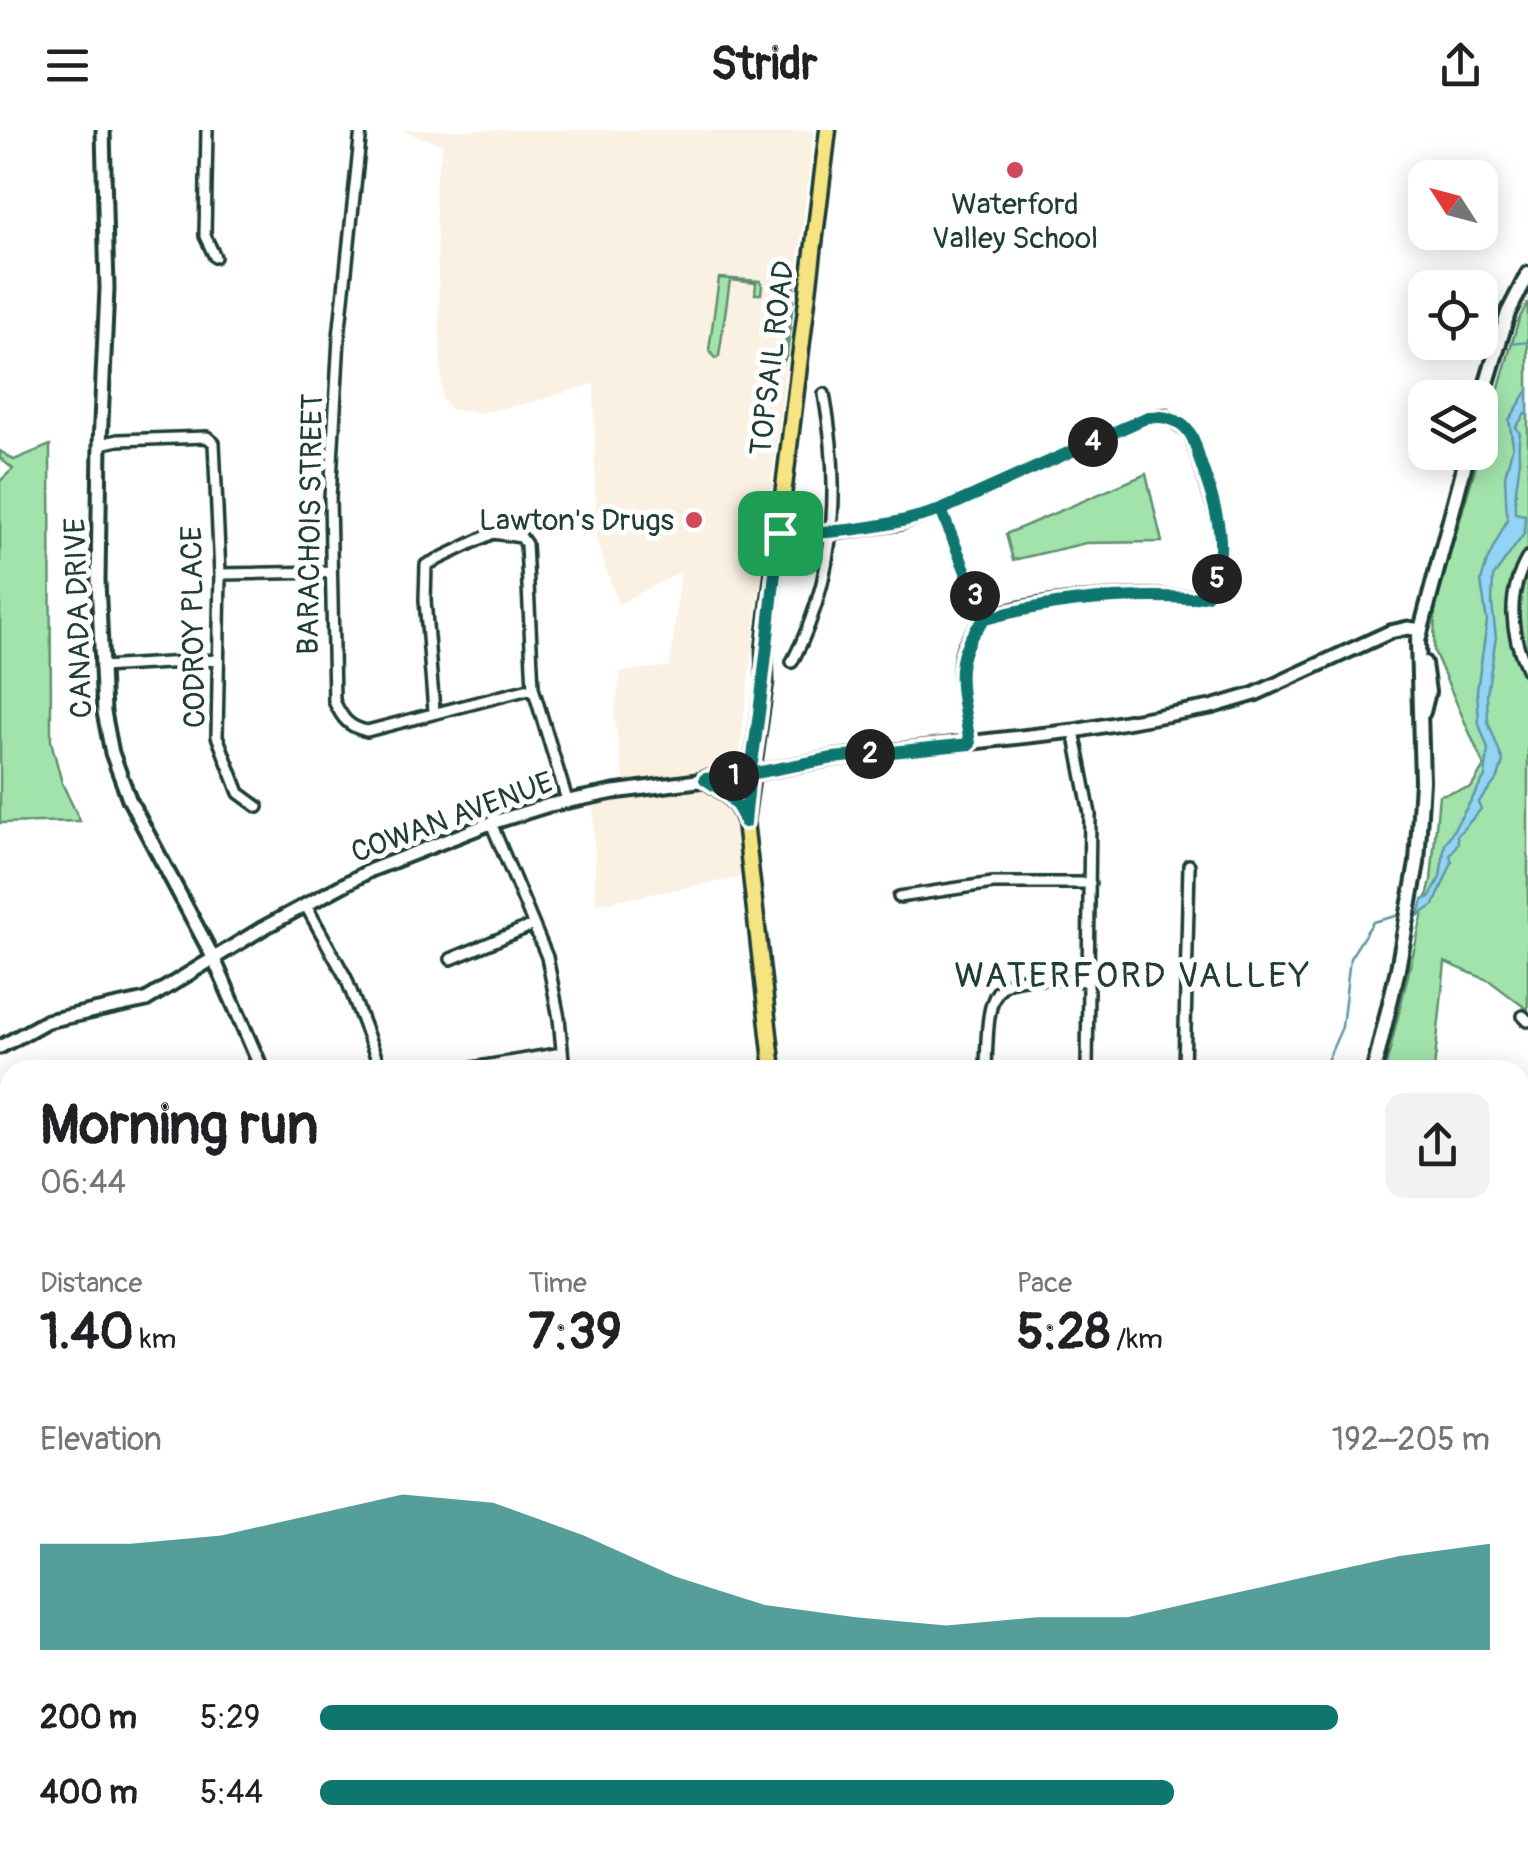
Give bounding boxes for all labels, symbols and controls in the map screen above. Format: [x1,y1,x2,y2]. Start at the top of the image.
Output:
text: Stridr [711,37,817,93]
icon: menu [40,38,95,93]
icon: share [1433,38,1488,93]
marker: Waterford Valley School [1004,159,1026,181]
north arrow [1408,160,1498,250]
map controls [1408,160,1498,470]
place label: Waterford Valley School [932,186,1098,257]
street label: TOPSAIL ROAD [742,259,803,457]
button: locate [1408,270,1498,360]
button: layers [1408,380,1498,470]
street label: BARACHOIS STREET [290,393,331,655]
pin: 4 [1068,417,1118,467]
text: 4 [1085,424,1101,459]
pin [738,491,823,576]
place label: Lawton's Drugs [479,502,674,539]
icon: arrive [753,506,808,561]
marker: Lawton's Drugs [683,509,705,531]
street label: CANADA DRIVE [57,517,100,719]
street label: CODROY PLACE [173,525,214,729]
pin: 5 [1192,554,1242,604]
text: 5 [1209,561,1225,596]
pin: 3 [950,571,1000,621]
text: 3 [967,578,983,613]
pin: 2 [845,729,895,779]
text: 2 [862,736,878,771]
pin: 1 [709,751,759,801]
text: 1 [729,758,739,793]
street label: COWAN AVENUE [346,764,558,871]
district label: WATERFORD VALLEY [954,954,1312,998]
text: Morning run [40,1091,318,1160]
button: share [1385,1093,1490,1198]
text: 06:44 [40,1163,126,1203]
text: Distance [40,1266,142,1301]
text: Time [528,1266,587,1301]
text: Pace [1017,1266,1072,1301]
text: 1.40 [40,1301,134,1364]
text: 7:39 [528,1301,622,1364]
text: 5:28 [1017,1301,1110,1364]
text: km [134,1322,176,1357]
text: /km [1110,1322,1163,1357]
text: Elevation [40,1420,162,1460]
text: 192–205 m [1332,1420,1490,1460]
text: 200 m [40,1698,137,1738]
text: 5:29 [200,1698,260,1738]
text: 400 m [40,1773,138,1813]
text: 5:44 [200,1773,263,1813]

